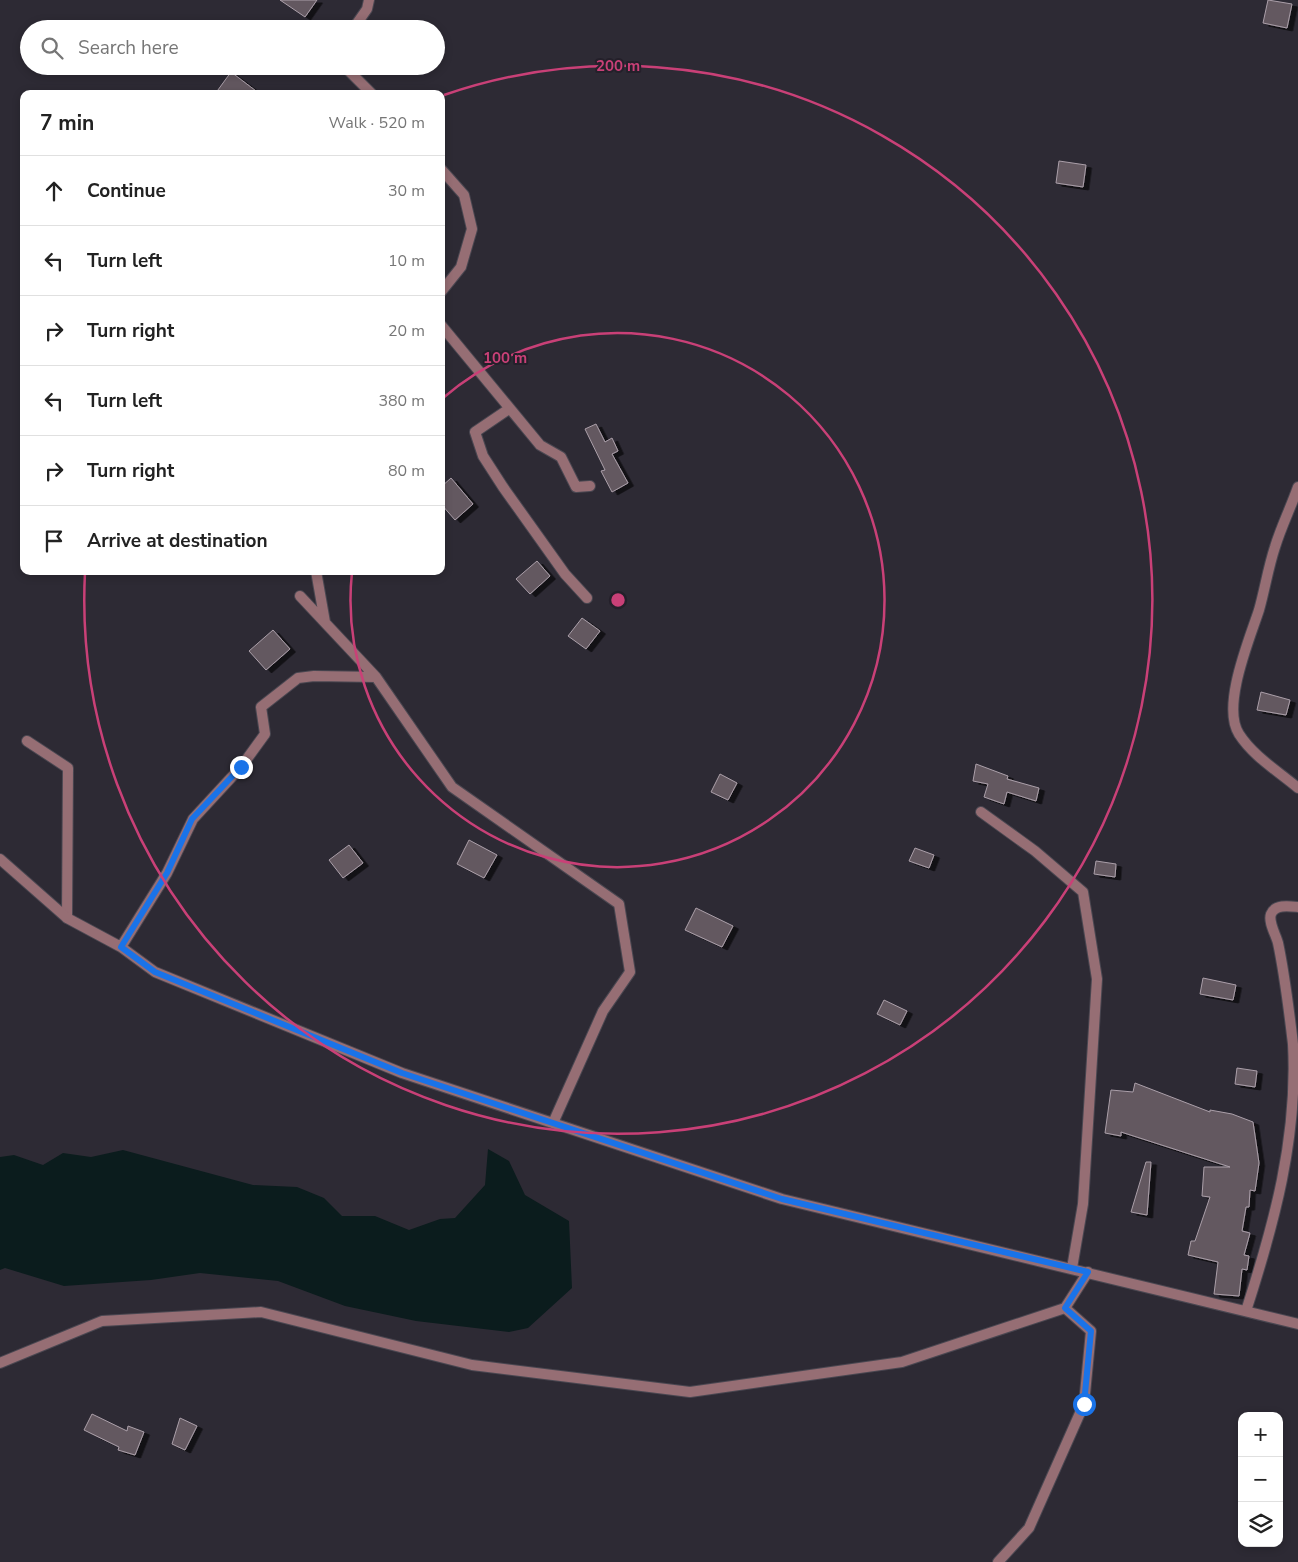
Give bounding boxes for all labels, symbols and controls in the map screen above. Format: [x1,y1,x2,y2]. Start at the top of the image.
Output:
search box [20,20,445,75]
icon: search [38,34,66,62]
text: Search here [78,35,179,61]
text: 200 m [596,56,640,76]
text: 7 min [40,109,94,137]
text: Walk · 520 m [329,112,425,134]
icon: ahead [40,177,68,205]
text: Continue [87,178,166,204]
text: 30 m [388,180,425,202]
icon: left [40,247,68,275]
text: Turn left [87,248,162,274]
text: 10 m [388,250,425,272]
icon: right [40,317,68,345]
text: Turn right [87,318,174,344]
text: 20 m [388,320,425,342]
text: 100 m [483,348,527,368]
icon: left [40,387,68,415]
text: Turn left [87,388,162,414]
text: 380 m [378,390,425,412]
icon: right [40,457,68,485]
text: Turn right [87,458,174,484]
text: 80 m [388,460,425,482]
icon: arrive [40,527,68,555]
text: Arrive at destination [87,528,268,554]
centre of rings [609,591,627,609]
route end [230,756,253,779]
route start [1073,1393,1096,1416]
map controls [1238,1412,1283,1547]
button: + [1238,1412,1283,1457]
button: − [1238,1457,1283,1502]
button: layers [1238,1502,1283,1547]

